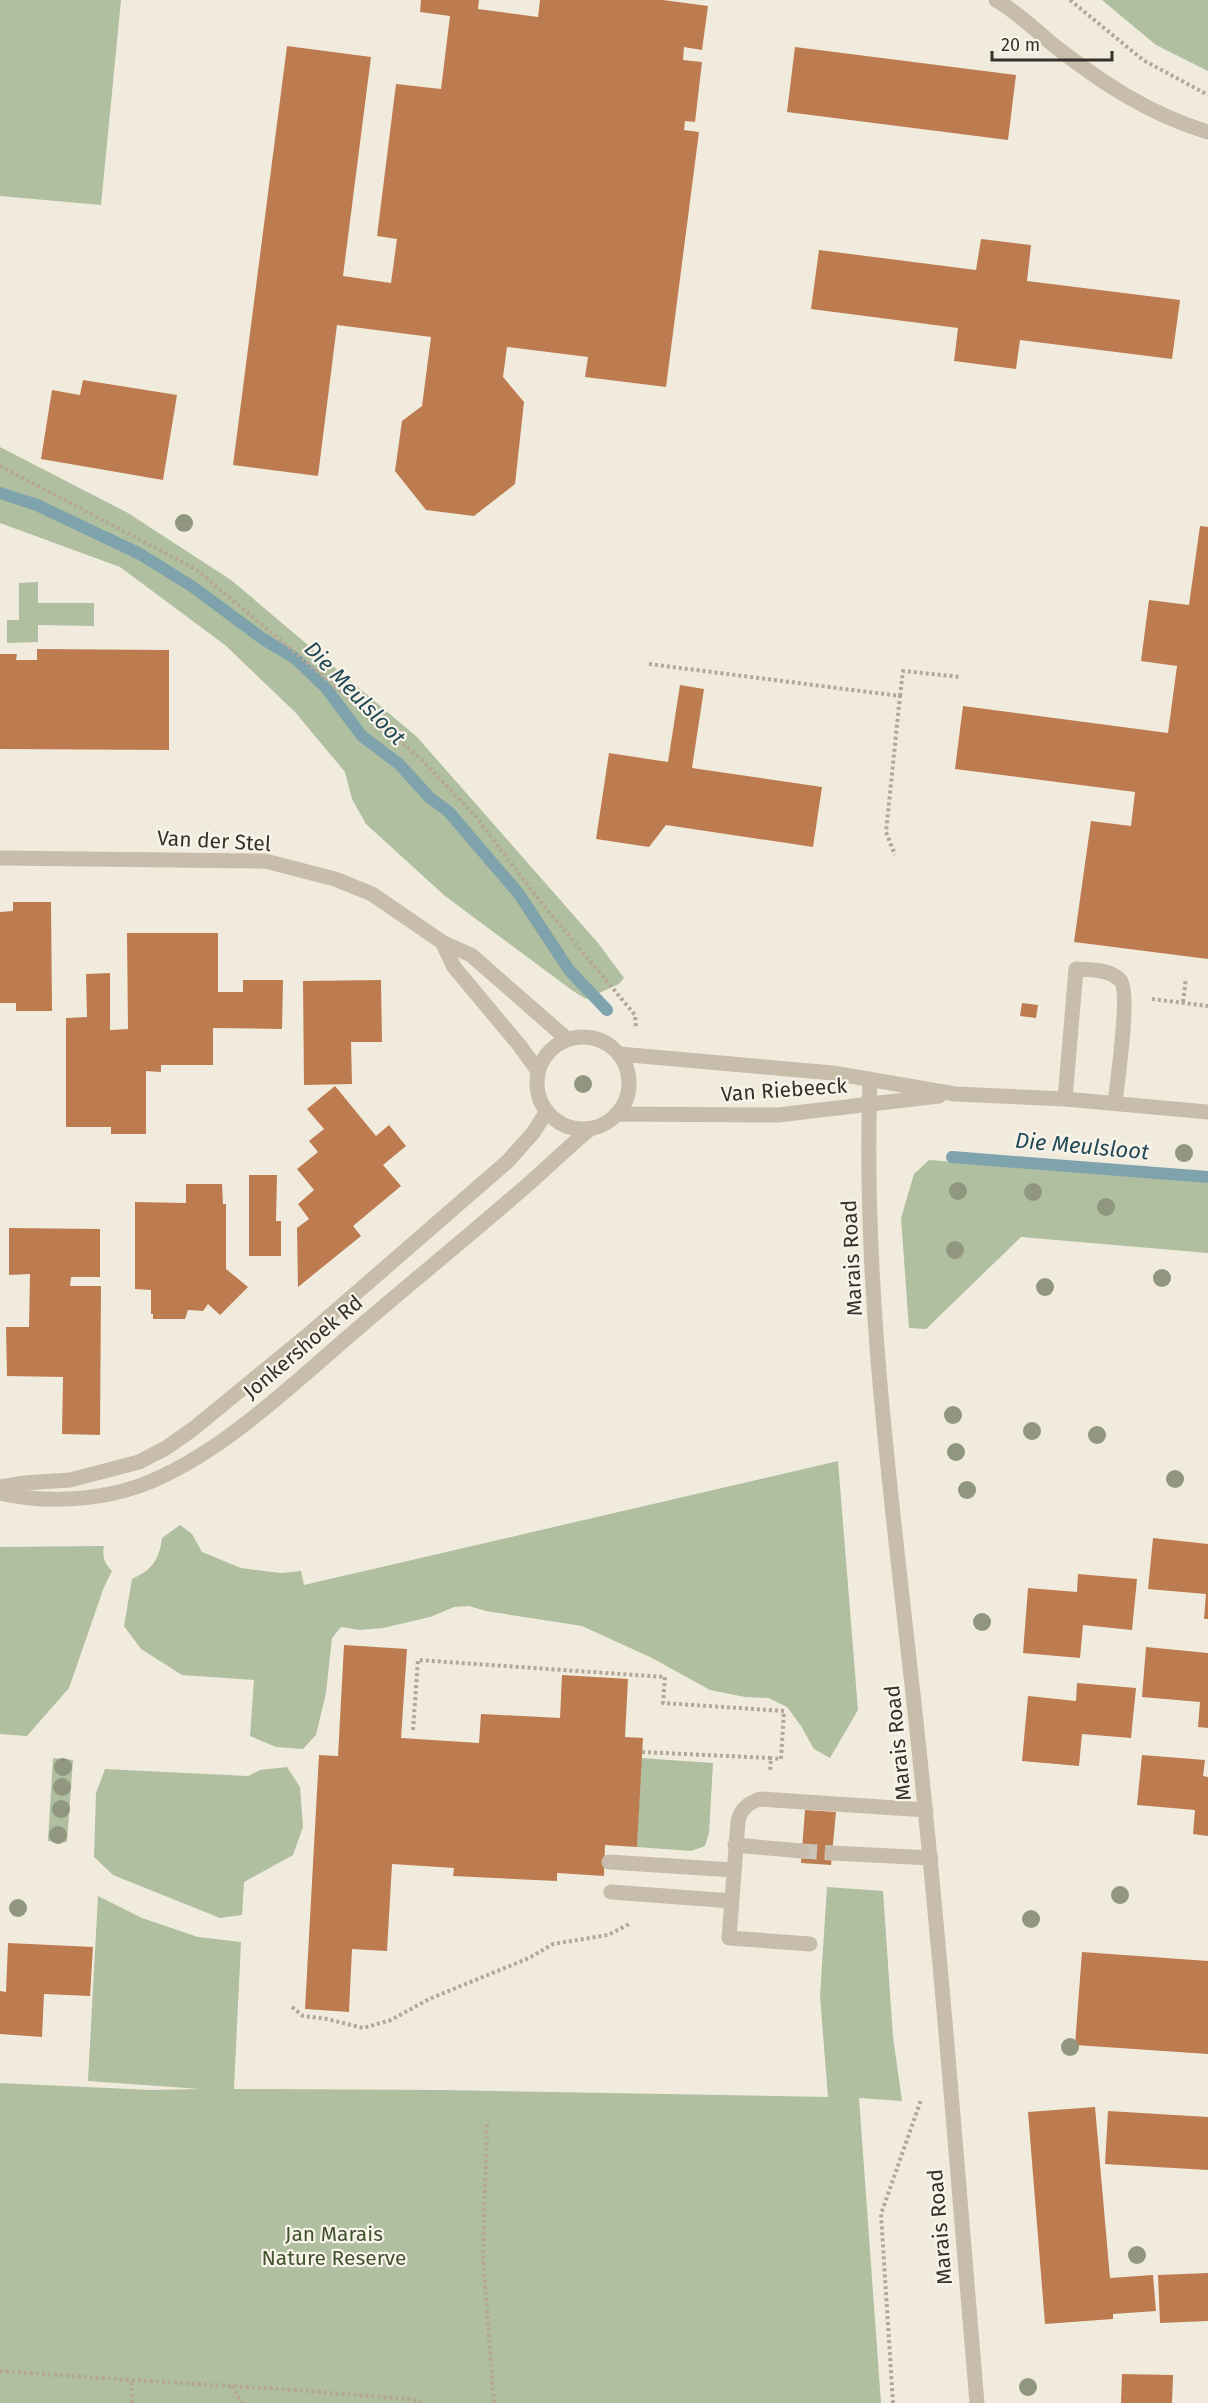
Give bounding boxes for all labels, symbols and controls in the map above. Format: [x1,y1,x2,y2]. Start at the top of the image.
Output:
scale bar [992,24,1112,62]
text: 20 m [1001,34,1040,56]
water label: Die Meulsloot [299,635,411,751]
street label: Van der Stel [156,825,272,857]
street label: Van Riebeeck [720,1073,848,1107]
water label: Die Meulsloot [1014,1127,1150,1165]
street label: Marais Road [836,1199,868,1317]
street label: Jonkershoek Rd [238,1290,368,1404]
street label: Marais Road [879,1684,917,1802]
street label: Marais Road [922,2168,958,2286]
park label: Jan Marais Nature Reserve [262,2221,406,2271]

